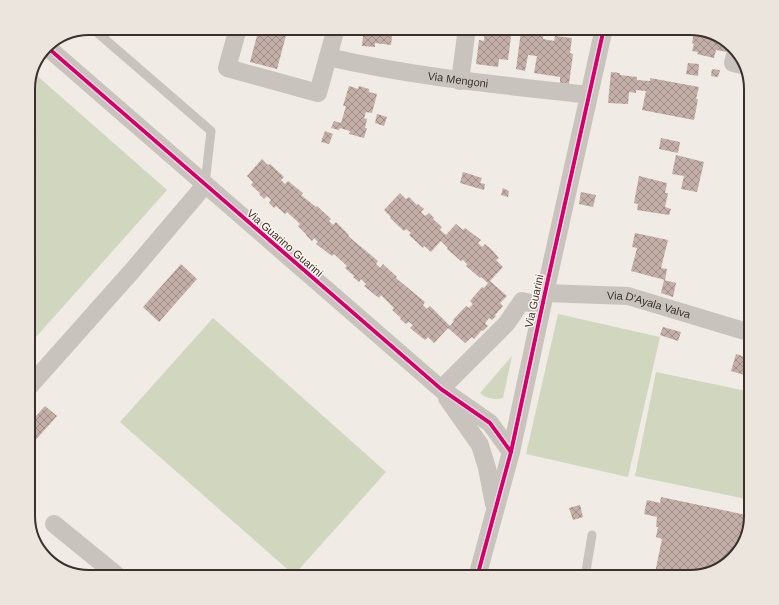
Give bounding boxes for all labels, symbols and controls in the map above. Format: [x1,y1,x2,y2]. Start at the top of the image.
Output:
street label: Via Mengoni [427,70,489,90]
street label: Via Guarino Guarini [245,207,325,279]
street label: Via Guarini [522,273,546,329]
street label: Via D'Ayala Valva [607,289,693,321]

